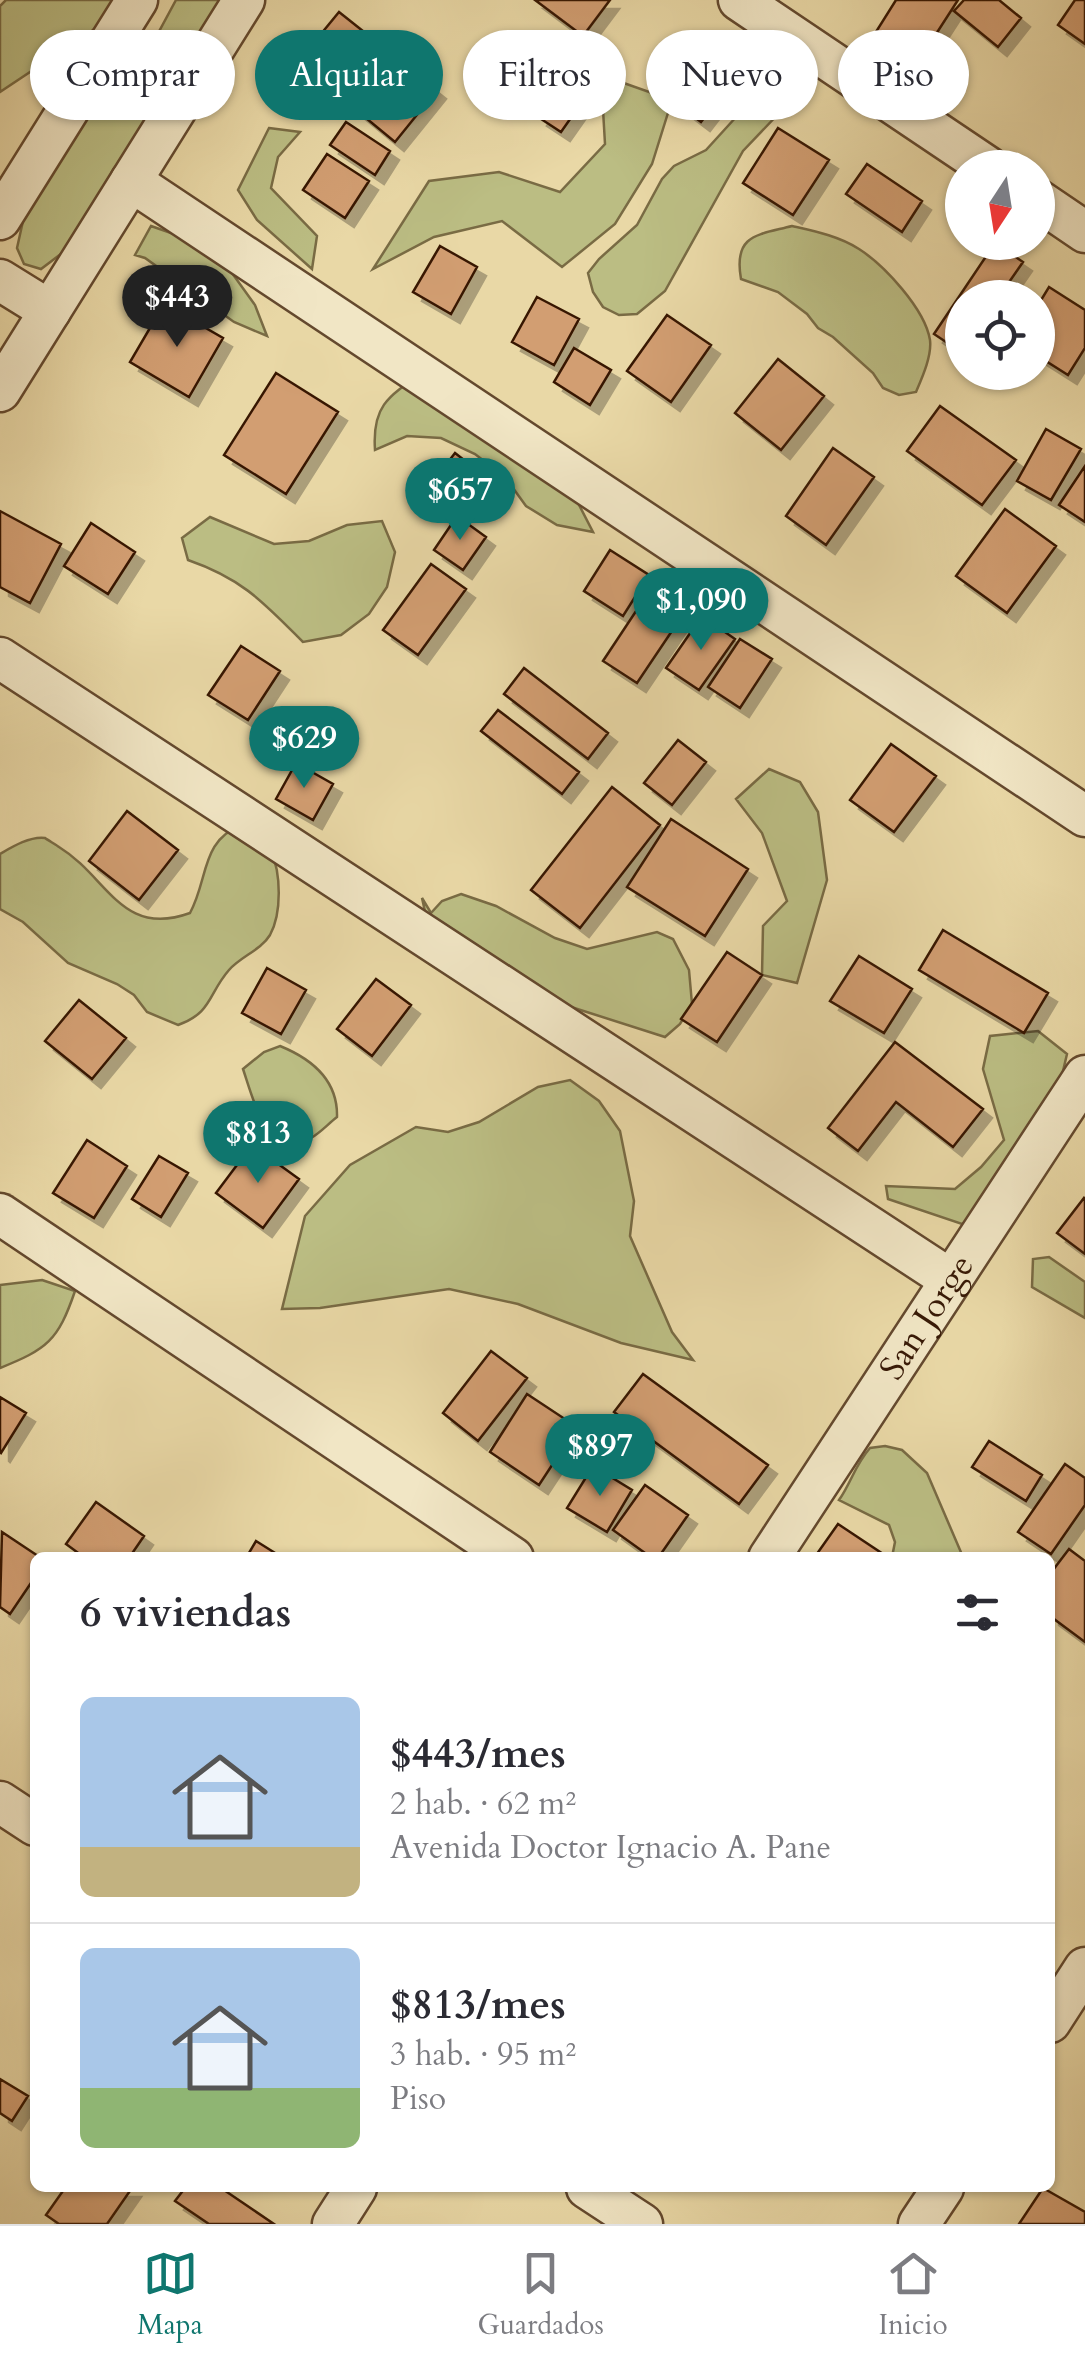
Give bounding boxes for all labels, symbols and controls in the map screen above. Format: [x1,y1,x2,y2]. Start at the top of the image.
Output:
chip: Comprar [30,30,235,120]
chip: Alquilar [255,30,443,120]
chip: Filtros [463,30,626,120]
chip: Nuevo [646,30,818,120]
chip: Piso [838,30,969,120]
north arrow [945,150,1055,260]
map controls [945,150,1055,390]
pin: $443 [118,265,236,350]
text: $443 [144,275,210,319]
button: locate [945,280,1055,390]
pin: $657 [401,458,519,543]
text: $657 [427,468,493,512]
pin: $1,090 [620,568,782,653]
text: $1,090 [655,578,747,622]
pin: $629 [245,706,363,791]
text: $629 [271,716,337,760]
pin: $813 [199,1101,317,1186]
text: $813 [225,1111,291,1155]
street label: San Jorge [868,1245,986,1389]
pin: $897 [541,1414,659,1499]
text: $897 [567,1424,633,1468]
text: 6 viviendas [80,1584,291,1641]
icon: filters [950,1585,1005,1640]
text: $443/mes [390,1725,566,1782]
icon: home [160,1737,280,1857]
text: 2 hab. · 62 m² [390,1782,576,1826]
text: Avenida Doctor Ignacio A. Pane [390,1826,831,1870]
text: $813/mes [390,1976,566,2033]
icon: home [160,1988,280,2108]
text: 3 hab. · 95 m² [390,2033,576,2077]
text: Piso [390,2077,446,2121]
tab: Mapa [137,2246,203,2344]
tab: Guardados [478,2246,604,2344]
tab: Inicio [878,2246,948,2344]

